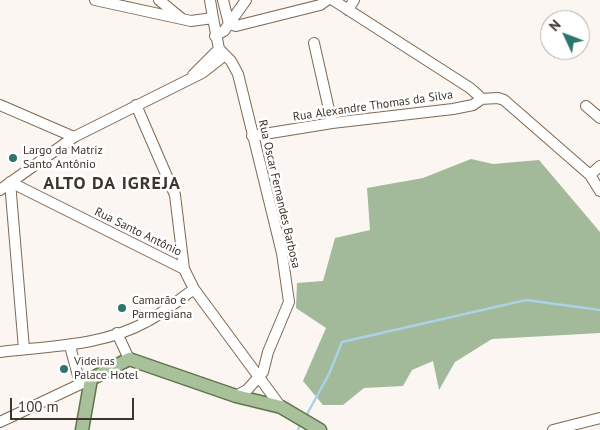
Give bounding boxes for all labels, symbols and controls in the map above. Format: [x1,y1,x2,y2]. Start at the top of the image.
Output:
north arrow [540,10,590,60]
text: N [545,16,564,35]
street label: Rua Alexandre Thomas da Silva [292,88,454,124]
street label: Rua Oscar Fernandes Barbosa [255,118,303,270]
place label: Largo da Matriz Santo Antônio [23,144,103,172]
marker: Largo da Matriz Santo Antônio [7,152,19,164]
district label: ALTO DA IGREJA [41,173,183,195]
street label: Rua Santo Antônio [92,205,184,259]
place label: Camarão e Parmegiana [132,294,192,322]
marker: Camarão e Parmegiana [116,302,128,314]
place label: Videiras Palace Hotel [74,355,138,383]
marker: Videiras Palace Hotel [58,363,70,375]
scale bar [12,388,136,420]
text: 100 m [18,397,59,416]

